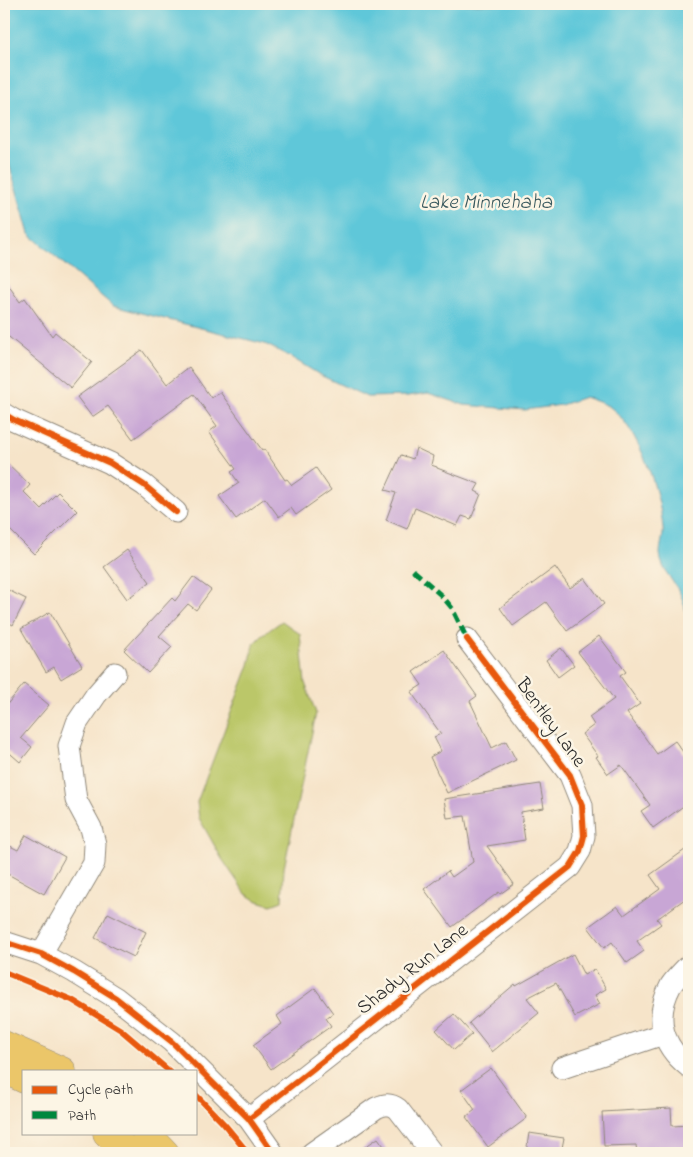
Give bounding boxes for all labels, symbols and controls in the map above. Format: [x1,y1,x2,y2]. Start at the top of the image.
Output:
water label: Lake Minnehaha [420,188,553,218]
street label: Bentley Lane [507,671,592,774]
street label: Shady Run Lane [351,917,475,1023]
legend [22,1070,198,1134]
text: Cycle path [68,1079,133,1102]
text: Path [68,1105,96,1127]

